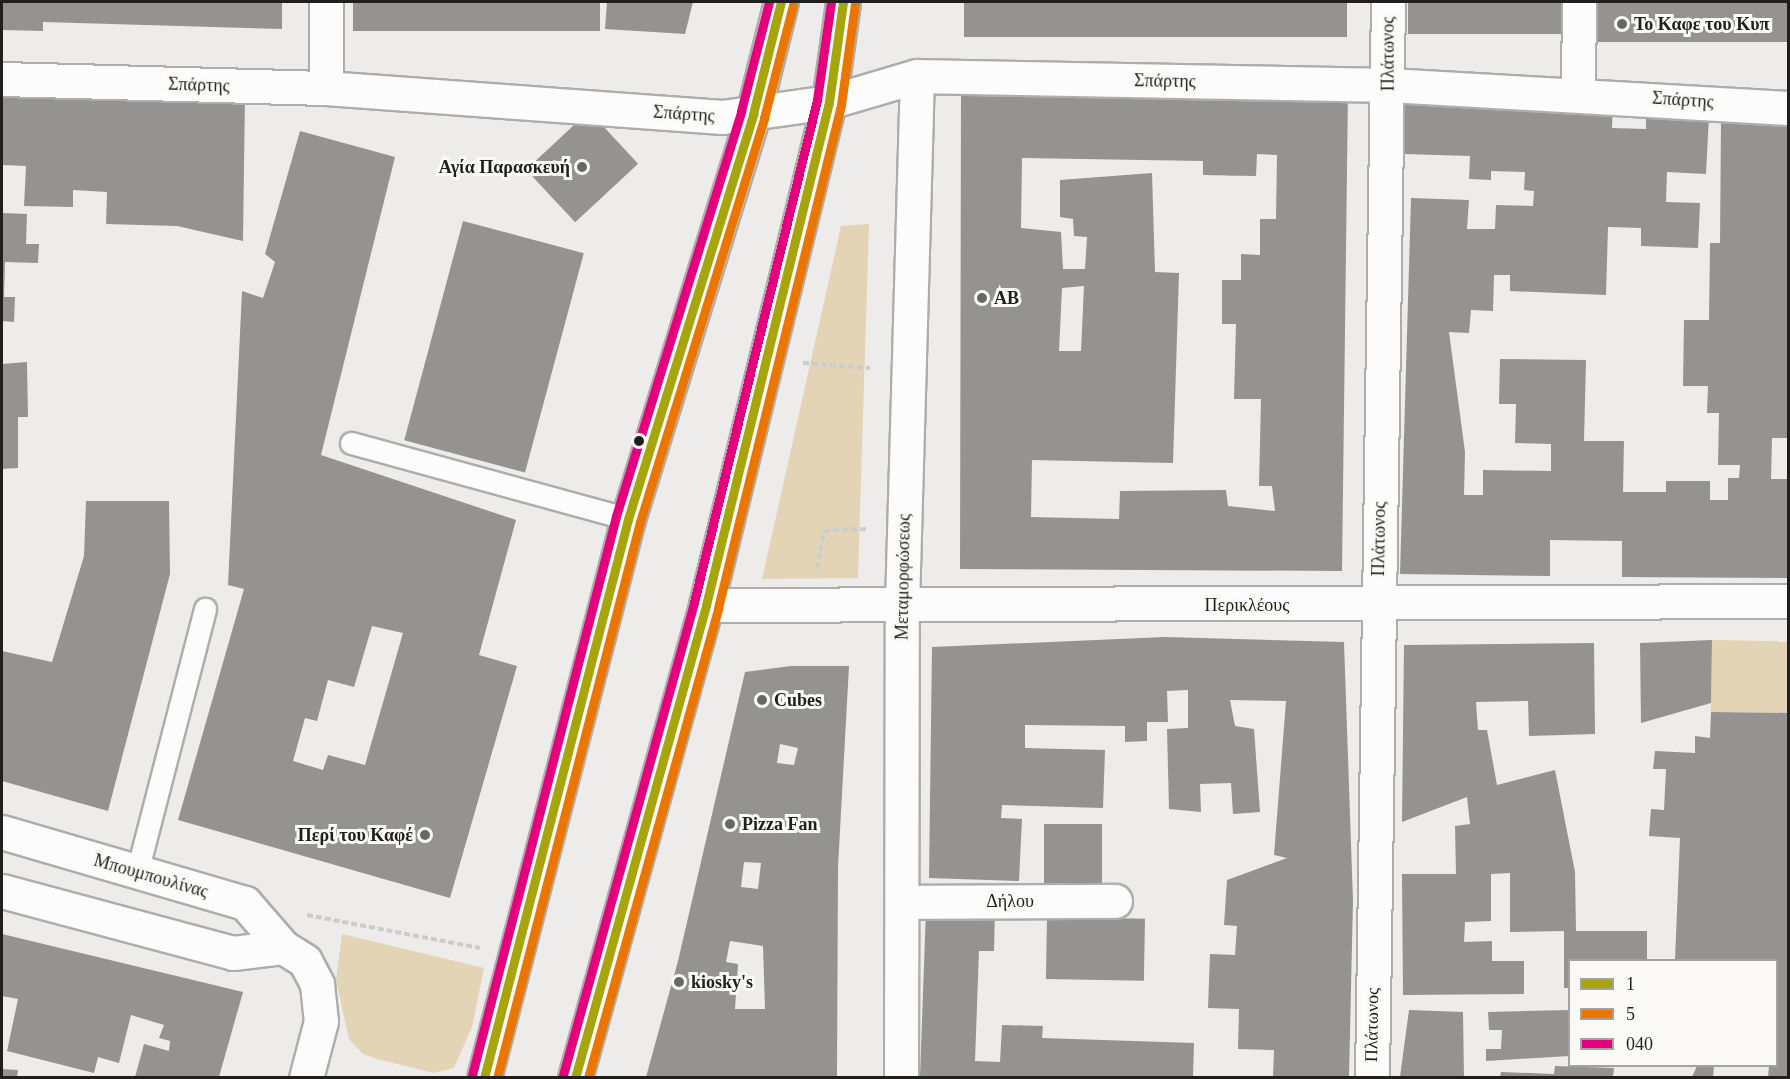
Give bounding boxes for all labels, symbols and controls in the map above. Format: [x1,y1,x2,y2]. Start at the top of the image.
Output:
place label: Το Καφε του Κυπ [1634,13,1769,35]
street label: Πλάτωνος [1377,17,1399,91]
marker: Το Καφε του Κυπ [1615,17,1629,31]
street label: Σπάρτης [1134,70,1196,92]
street label: Σπάρτης [168,73,230,97]
street label: Σπάρτης [1651,87,1715,113]
street label: Σπάρτης [652,101,716,127]
place label: Αγία Παρασκευή [439,156,570,178]
marker: Αγία Παρασκευή [575,160,589,174]
place label: AB [994,287,1019,309]
marker: AB [975,291,989,305]
unlabelled marker [633,435,645,447]
street label: Πλάτωνος [1368,502,1390,576]
street label: Μεταμορφώσεως [891,514,915,640]
street label: Περικλέους [1205,594,1289,616]
place label: Cubes [774,689,822,711]
marker: Cubes [755,693,769,707]
place label: Pizza Fan [742,813,817,835]
marker: Pizza Fan [723,817,737,831]
place label: Περί του Καφέ [298,824,413,846]
marker: Περί του Καφέ [418,828,432,842]
street label: Μπουμπουλίνας [91,849,211,903]
street label: Δήλου [986,890,1034,912]
legend [1568,959,1778,1067]
place label: kiosky's [691,971,753,993]
text: 1 [1626,974,1635,994]
marker: kiosky's [672,975,686,989]
street label: Πλάτωνος [1361,988,1383,1062]
text: 5 [1626,1004,1635,1024]
text: 040 [1626,1034,1653,1054]

